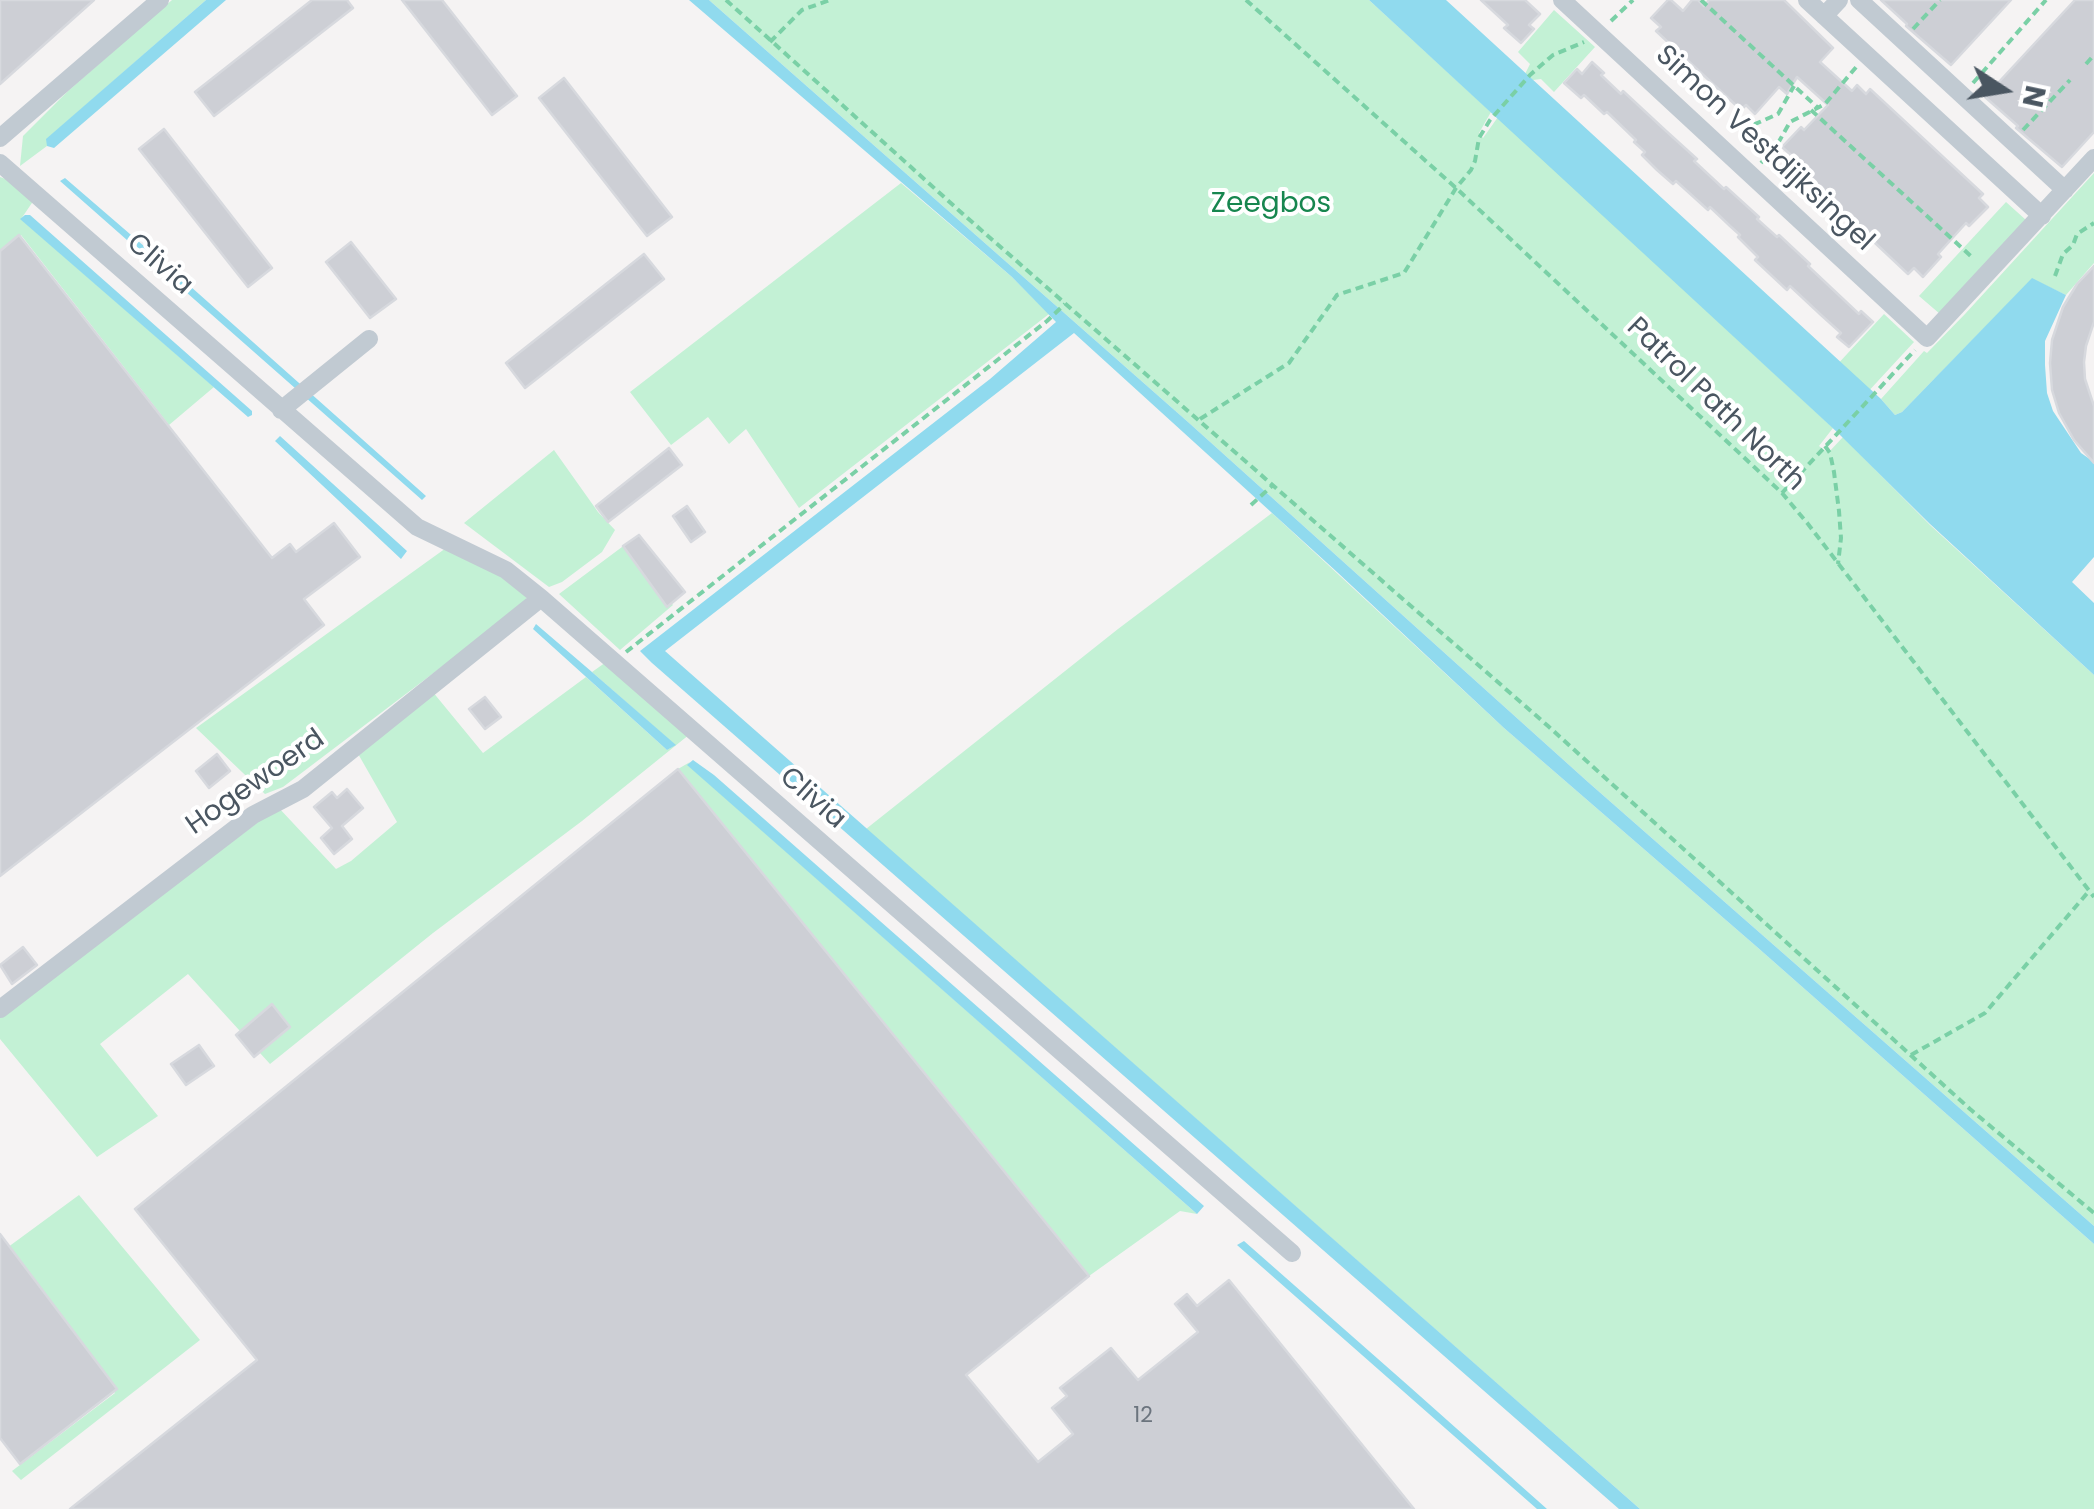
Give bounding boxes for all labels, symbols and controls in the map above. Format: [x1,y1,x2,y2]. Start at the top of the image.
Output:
street label: Simon Vestdijksingel [1648,39,1880,259]
north arrow [1954,40,2054,140]
text: N [2013,82,2055,111]
park label: Zeegbos [1211,188,1331,222]
street label: Clivia [119,227,199,303]
street label: Patrol Path North [1619,311,1811,499]
street label: Hogewoerd [180,723,332,843]
street label: Clivia [772,761,852,837]
house number: 12 [1133,1403,1153,1429]

